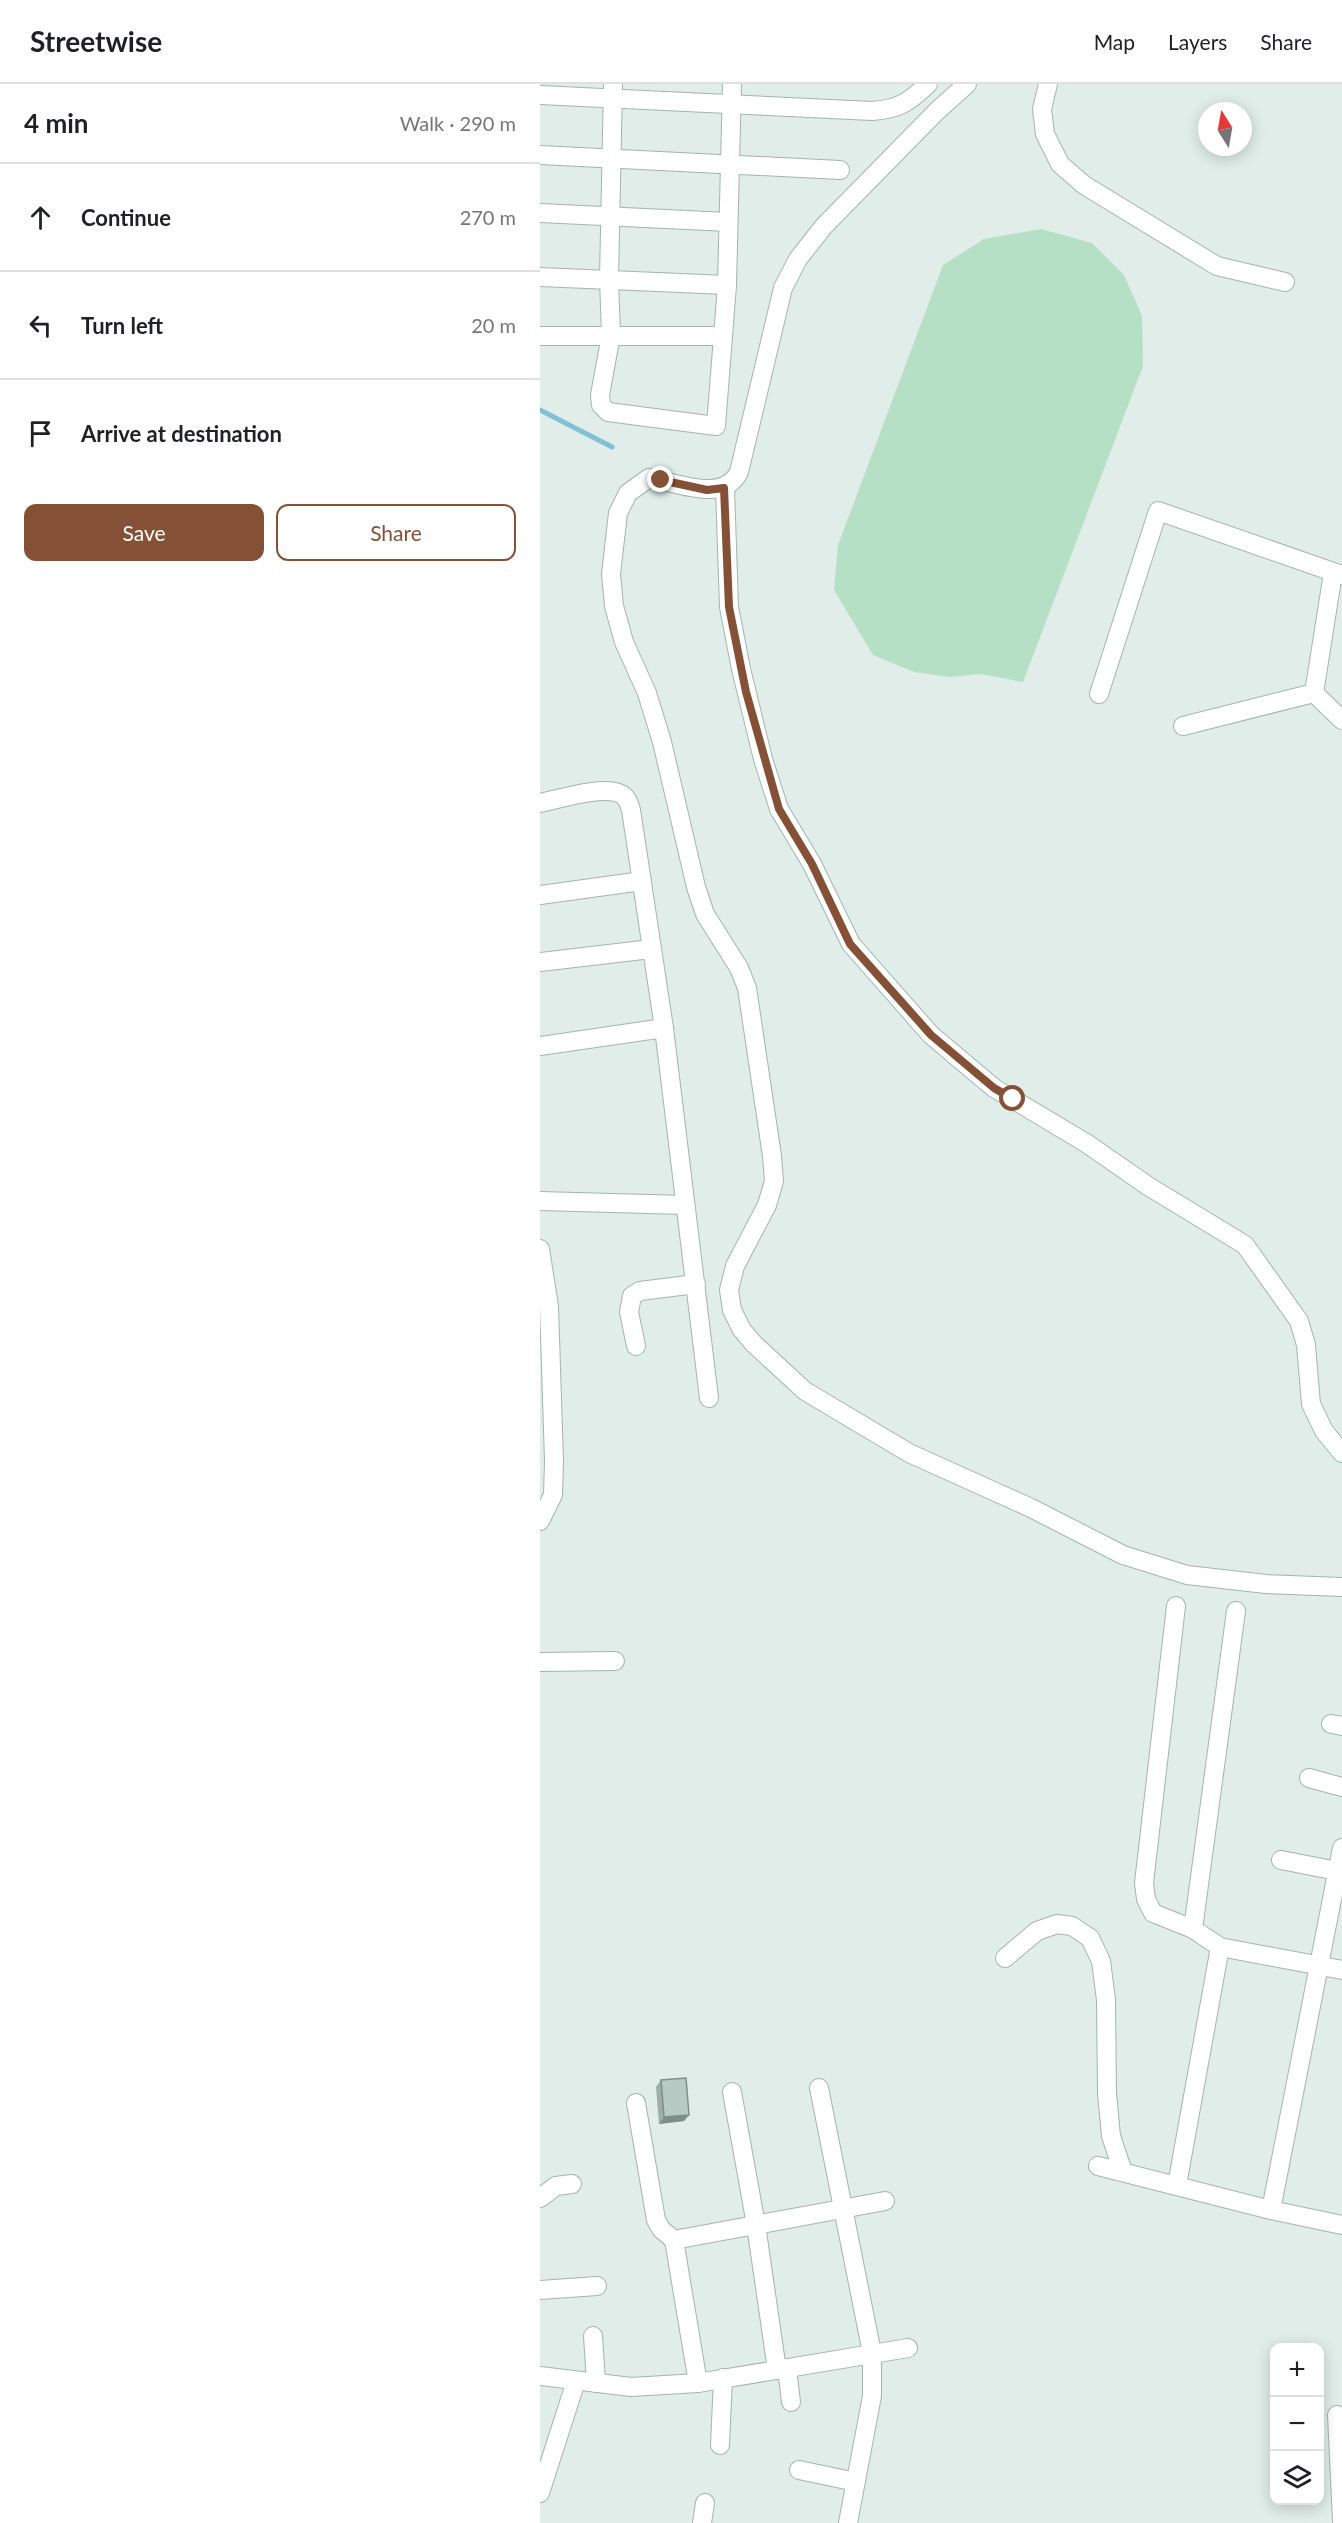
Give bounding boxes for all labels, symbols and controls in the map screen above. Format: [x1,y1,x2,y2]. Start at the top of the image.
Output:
text: Streetwise [30,24,162,58]
text: Map [1094,29,1135,54]
text: Layers [1168,29,1227,54]
text: Share [1260,29,1312,54]
north arrow [1198,102,1252,156]
text: 4 min [24,107,88,139]
text: Walk · 290 m [400,111,516,135]
icon: ahead [24,201,57,234]
text: Continue [81,204,171,231]
text: 270 m [460,205,516,229]
icon: left [24,309,57,342]
text: Turn left [81,312,163,339]
text: 20 m [471,313,516,337]
icon: arrive [24,417,57,450]
text: Arrive at destination [81,420,282,447]
route end [647,466,673,492]
button: Save [24,504,264,561]
button: Share [276,504,516,561]
route start [999,1085,1025,1111]
map controls [1270,2343,1324,2505]
button: + [1270,2343,1324,2397]
button: − [1270,2397,1324,2451]
button: layers [1270,2451,1324,2505]

